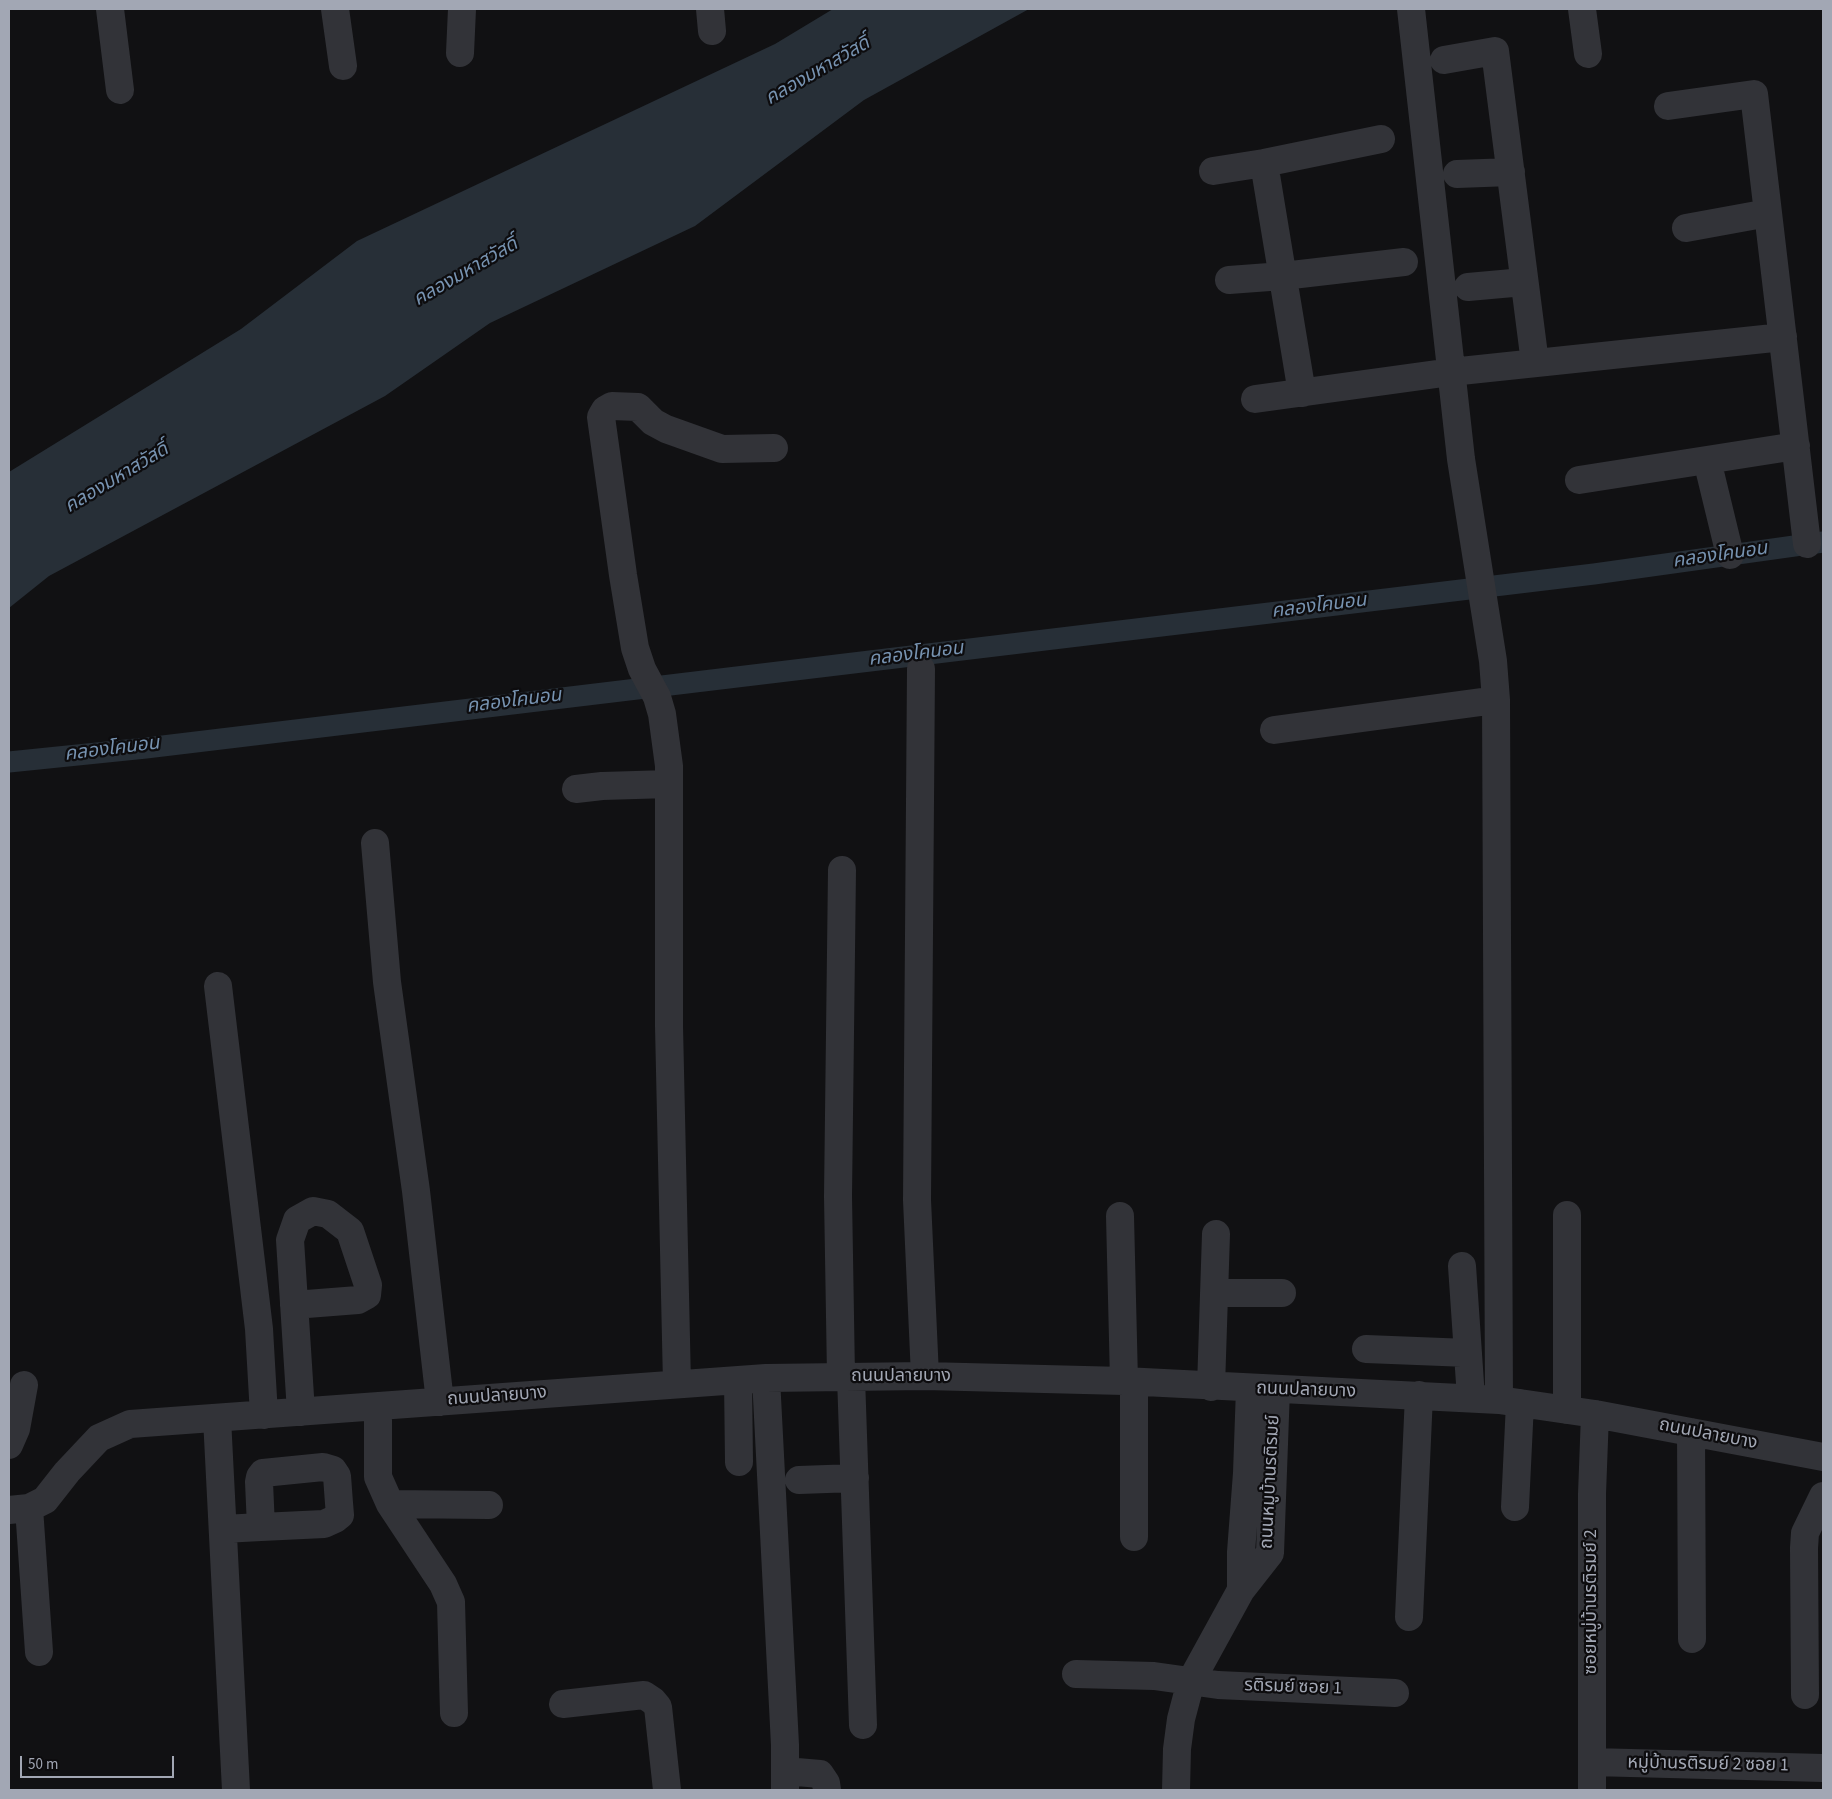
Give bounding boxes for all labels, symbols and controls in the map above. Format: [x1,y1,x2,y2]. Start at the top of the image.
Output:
water label: คลองมหาสวัสดิ์ [762,33,874,111]
water label: คลองมหาสวัสดิ์ [410,234,522,312]
water label: คลองมหาสวัสดิ์ [61,439,173,519]
water label: คลองโคนอน [1671,538,1769,574]
water label: คลองโคนอน [1270,590,1368,624]
water label: คลองโคนอน [867,638,965,672]
water label: คลองโคนอน [465,685,563,719]
water label: คลองโคนอน [63,733,161,767]
street label: ถนนปลายบาง [851,1366,951,1388]
street label: ถนนปลายบาง [1256,1378,1356,1404]
street label: ถนนปลายบาง [446,1383,548,1411]
street label: ถนนหมูบ้านรติรมย์ [1257,1414,1285,1550]
street label: ถนนปลายบาง [1657,1415,1759,1455]
street label: ซอยหมู่บ้านรติรมย์ 2 [1581,1529,1603,1675]
street label: รติรมย์ ซอย 1 [1244,1675,1342,1701]
scale bar [22,1746,176,1778]
street label: หมู่บ้านรติรมย์ 2 ซอย 1 [1627,1753,1789,1777]
text: 50 m [28,1754,58,1775]

